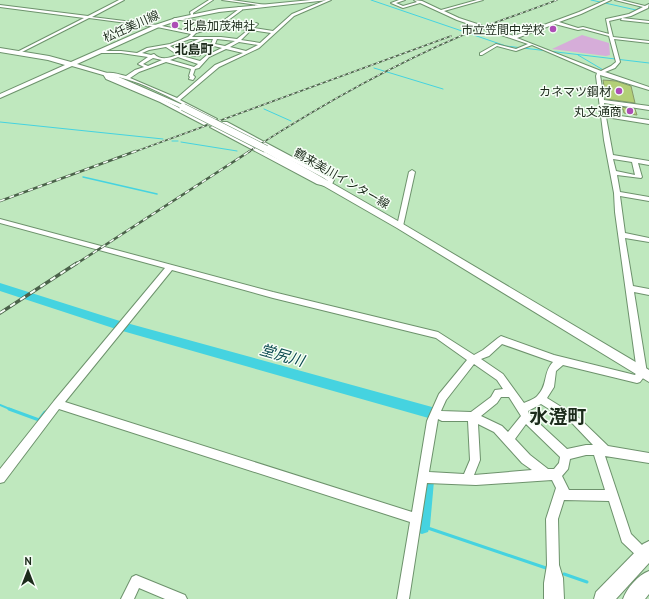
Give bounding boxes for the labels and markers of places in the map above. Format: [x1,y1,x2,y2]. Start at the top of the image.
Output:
place label: 北島加茂神社 [183,18,255,33]
marker: 北島加茂神社 [170,20,180,30]
place label: 市立笠間中学校 [461,22,545,37]
marker: 市立笠間中学校 [548,24,558,34]
place label: カネマツ鋼材 [539,84,611,99]
marker: カネマツ鋼材 [614,86,624,96]
place label: 丸文通商 [574,104,622,119]
marker: 丸文通商 [625,106,635,116]

